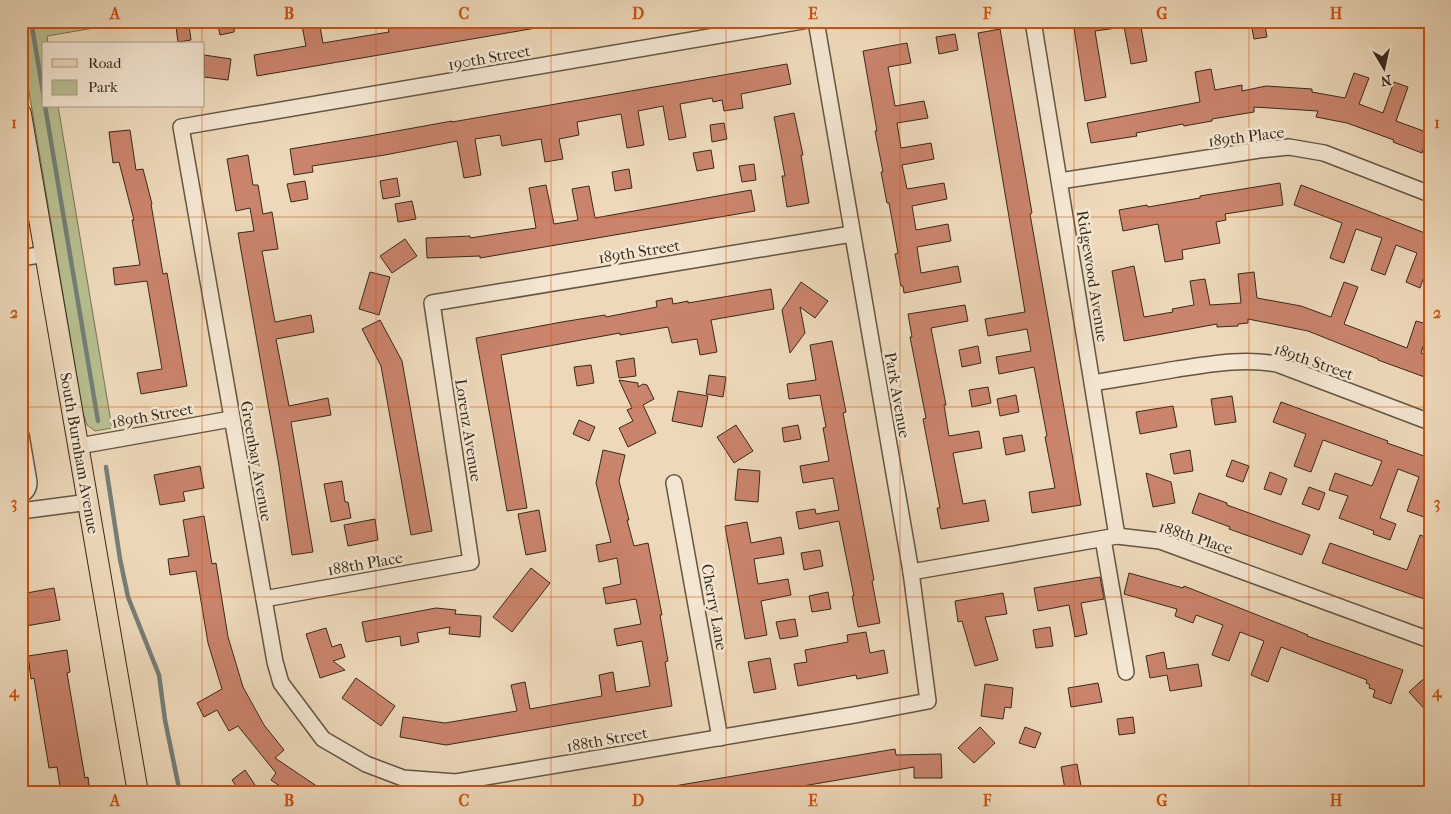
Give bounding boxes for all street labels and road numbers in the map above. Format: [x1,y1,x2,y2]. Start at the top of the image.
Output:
street label: 190th Street [446,41,532,74]
street label: 189th Place [1207,122,1285,151]
street label: Ridgewood Avenue [1073,209,1112,343]
street label: 189th Street [597,236,682,267]
street label: 189th Street [1272,339,1356,384]
street label: Park Avenue [881,351,914,440]
street label: South Burnham Avenue [56,371,103,535]
street label: Lorenz Avenue [451,377,486,483]
street label: 189th Street [110,399,195,432]
street label: Greenbay Avenue [237,399,276,523]
street label: 188th Place [1157,517,1235,558]
street label: 188th Place [326,547,404,579]
street label: Cherry Lane [698,562,731,652]
street label: 188th Street [565,723,649,756]

